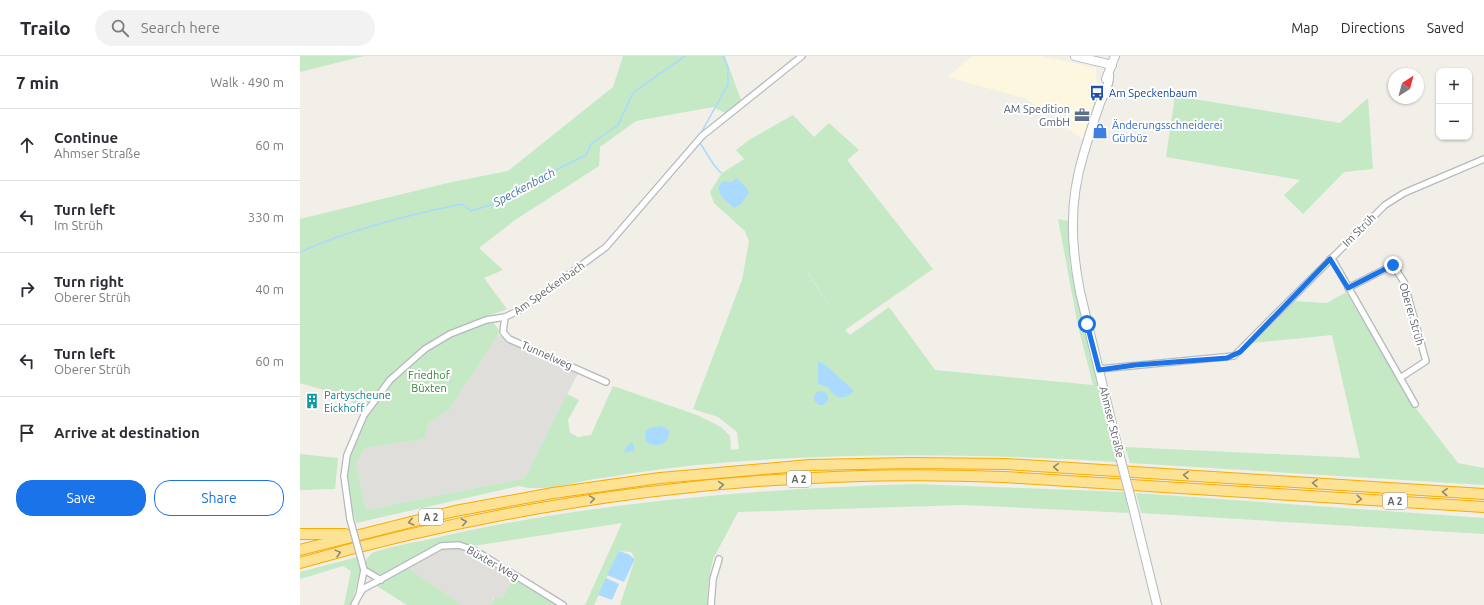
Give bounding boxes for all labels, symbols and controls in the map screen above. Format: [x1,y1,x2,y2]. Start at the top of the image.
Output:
search box [95,10,375,46]
text: Trailo [20,17,71,39]
icon: search [109,17,131,39]
text: Search here [141,19,220,36]
text: Map [1291,20,1319,36]
text: Directions [1341,20,1405,36]
text: Saved [1427,20,1464,36]
north arrow [1388,68,1424,104]
map controls [1436,68,1472,140]
button: + [1436,68,1472,104]
text: 7 min [16,73,59,92]
text: Walk · 490 m [210,75,284,89]
bus stop icon: Am Speckenbaum [1088,84,1106,102]
place label: Am Speckenbaum [1109,87,1197,99]
place label: AM Spedition GmbH [1004,103,1070,128]
button: − [1436,104,1472,140]
office icon: AM Spedition GmbH [1073,106,1091,124]
place label: Änderungsschneiderei Gürbüz [1112,119,1222,144]
shop icon: Änderungsschneiderei Gürbüz [1091,122,1109,140]
text: Continue [54,129,118,146]
icon: ahead [16,134,38,156]
text: 60 m [255,138,284,152]
text: Ahmser Straße [54,146,140,160]
water label: Speckenbach [490,165,557,209]
text: Turn left [54,201,115,218]
icon: left [16,206,38,228]
text: 330 m [248,210,284,224]
street label: Im Strüh [1340,211,1378,249]
text: Im Strüh [54,218,103,232]
route end [1384,256,1402,274]
street label: Am Speckenbach [511,259,587,317]
text: Turn right [54,273,124,290]
icon: right [16,278,38,300]
street label: Oberer Strüh [1397,281,1427,347]
text: 40 m [255,282,284,296]
text: Oberer Strüh [54,290,131,304]
route start [1078,315,1096,333]
street label: Tunnelweg [520,338,574,372]
text: Turn left [54,345,115,362]
icon: left [16,350,38,372]
text: 60 m [255,354,284,368]
text: Oberer Strüh [54,362,131,376]
park label: Friedhof Büxten [408,369,451,394]
street label: Ahmser Straße [1097,385,1127,459]
place label: Partyscheune Eickhoff [324,389,391,414]
building icon: Partyscheune Eickhoff [303,392,321,410]
icon: arrive [16,422,38,444]
text: Arrive at destination [54,424,200,441]
one-way arrow [1053,463,1059,471]
road number: A 2 [787,471,811,487]
one-way arrow [1183,471,1189,479]
one-way arrow [1312,479,1318,488]
button: Save [16,480,146,516]
button: Share [154,480,284,516]
one-way arrow [718,480,724,489]
one-way arrow [1442,487,1448,496]
road number: A 2 [1383,493,1407,509]
one-way arrow [1356,494,1362,503]
one-way arrow [589,496,595,504]
road number: A 2 [419,509,443,525]
one-way arrow [408,517,414,525]
one-way arrow [461,519,467,527]
street label: Büxter Weg [465,543,521,583]
one-way arrow [334,549,341,557]

